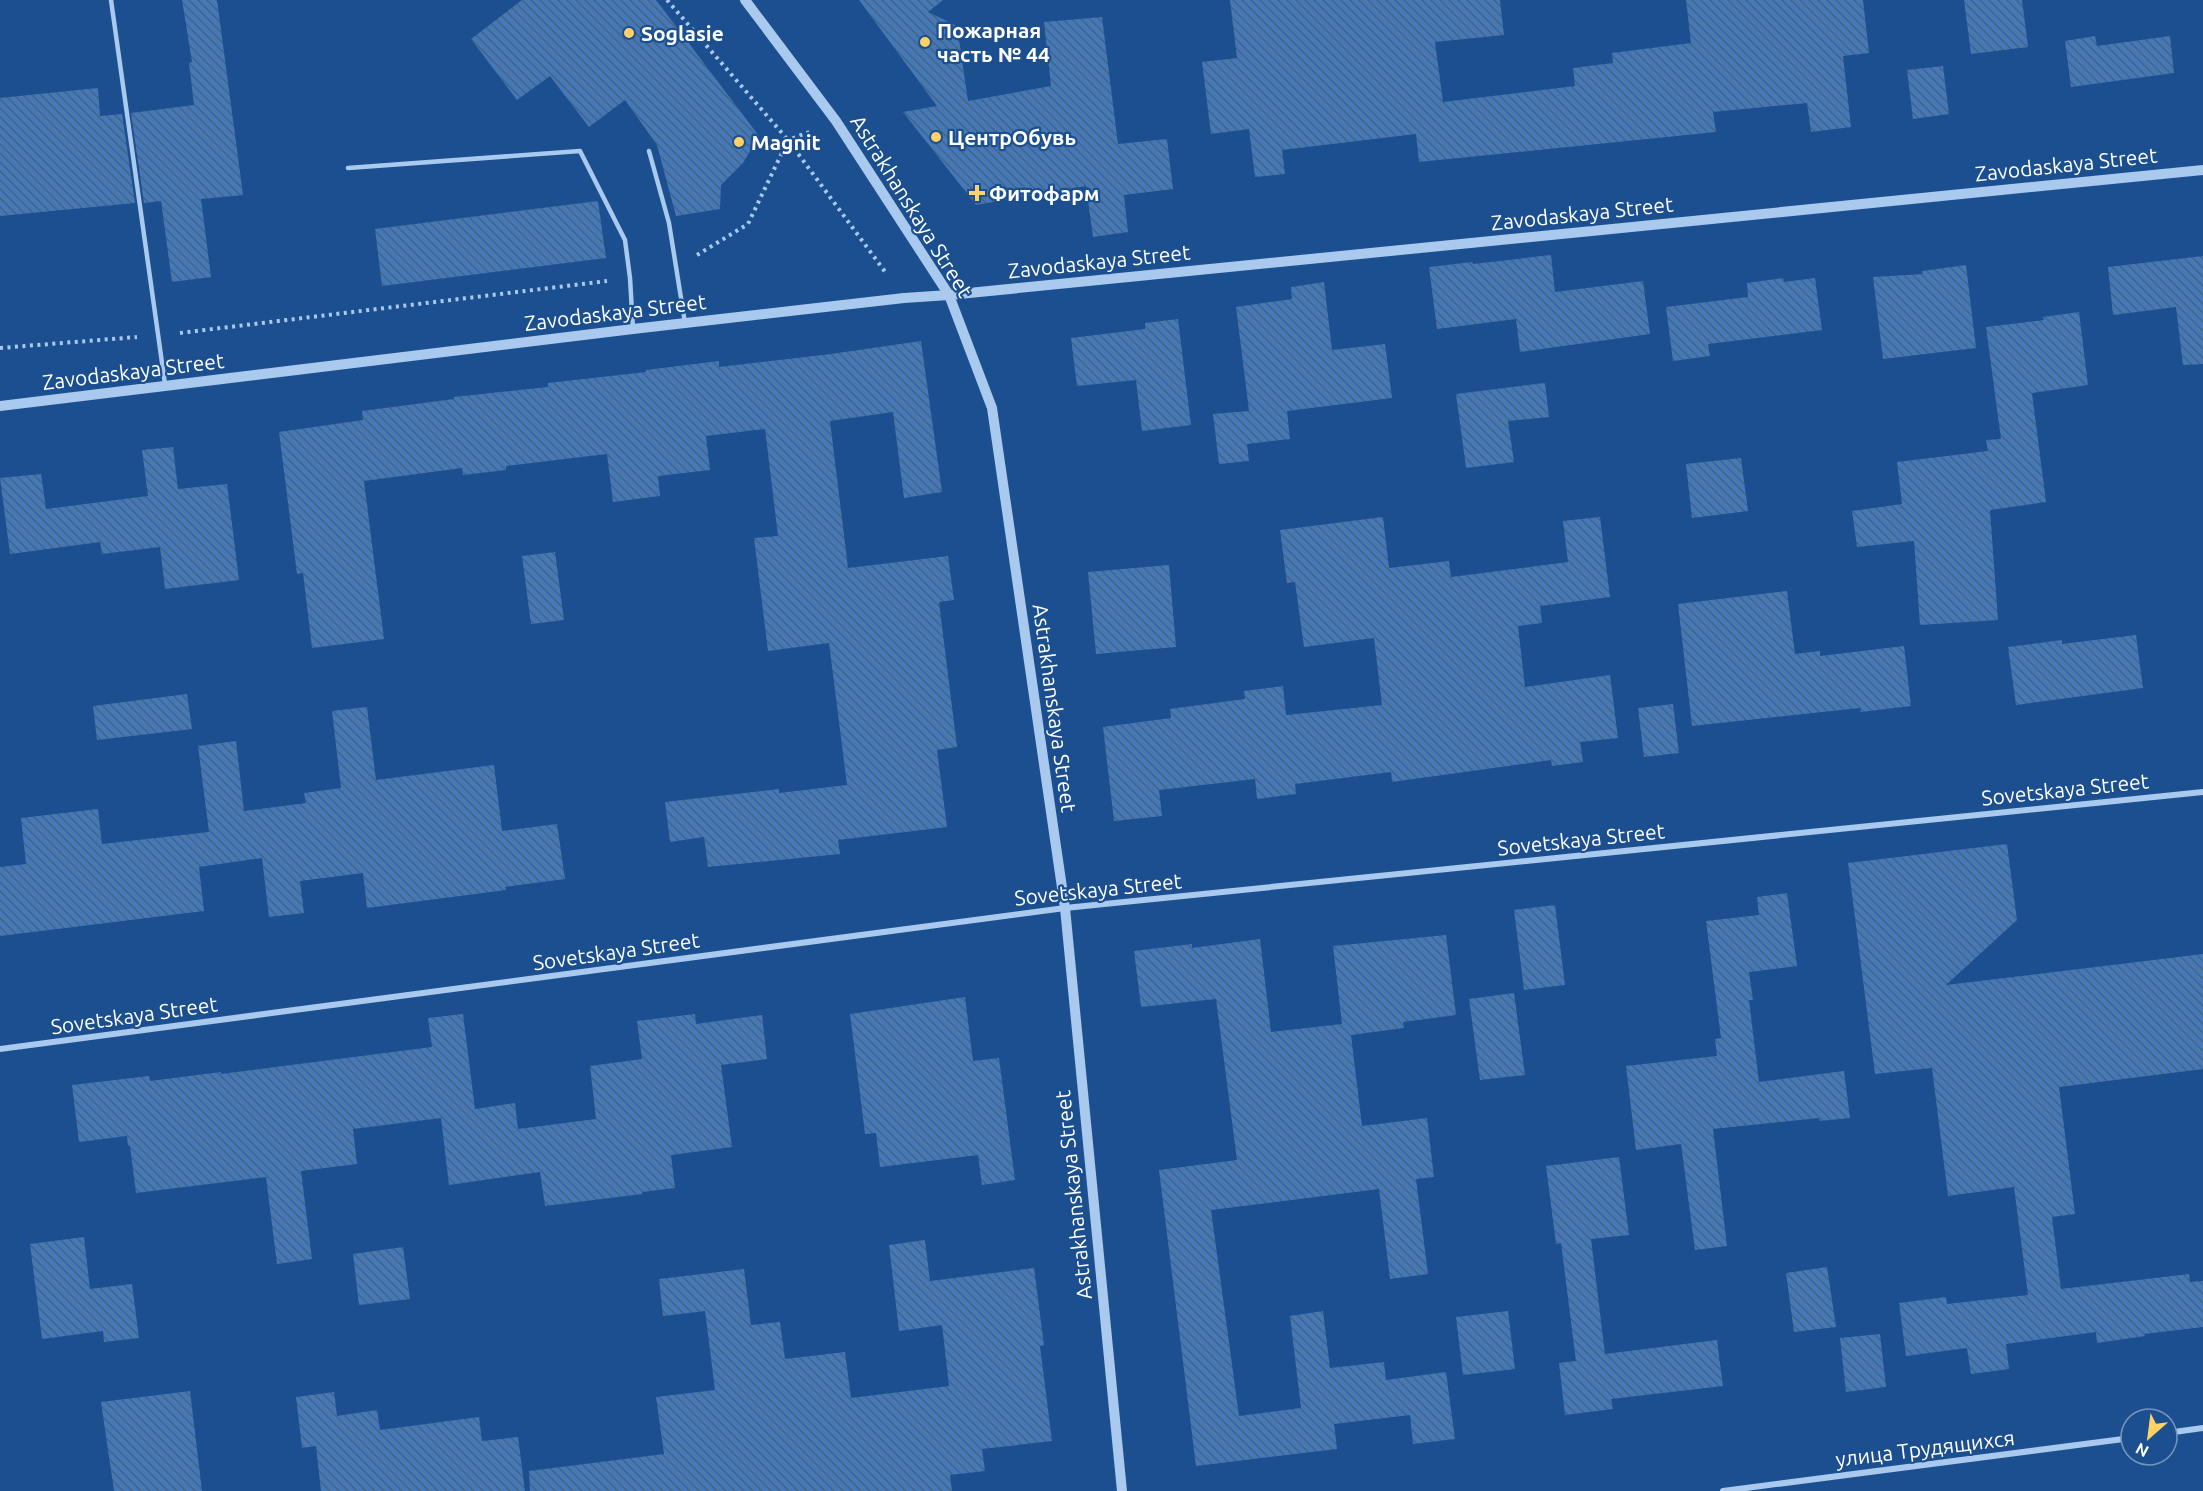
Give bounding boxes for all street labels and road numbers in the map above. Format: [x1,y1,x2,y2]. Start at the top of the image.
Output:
street label: Astrakhanskaya Street [846,111,978,301]
street label: Zavodaskaya Street [1974,142,2158,186]
street label: Zavodaskaya Street [1490,191,1674,235]
street label: Zavodaskaya Street [1007,239,1191,283]
street label: Zavodaskaya Street [523,289,707,335]
street label: Zavodaskaya Street [41,348,225,394]
street label: Astrakhanskaya Street [1028,602,1082,814]
street label: Sovetskaya Street [1980,768,2150,810]
street label: Sovetskaya Street [1496,818,1666,860]
street label: Sovetskaya Street [1013,868,1183,910]
street label: Sovetskaya Street [531,927,701,975]
street label: Sovetskaya Street [49,991,219,1039]
street label: Astrakhanskaya Street [1050,1089,1096,1301]
street label: улица Трудящихся [1834,1425,2016,1471]

